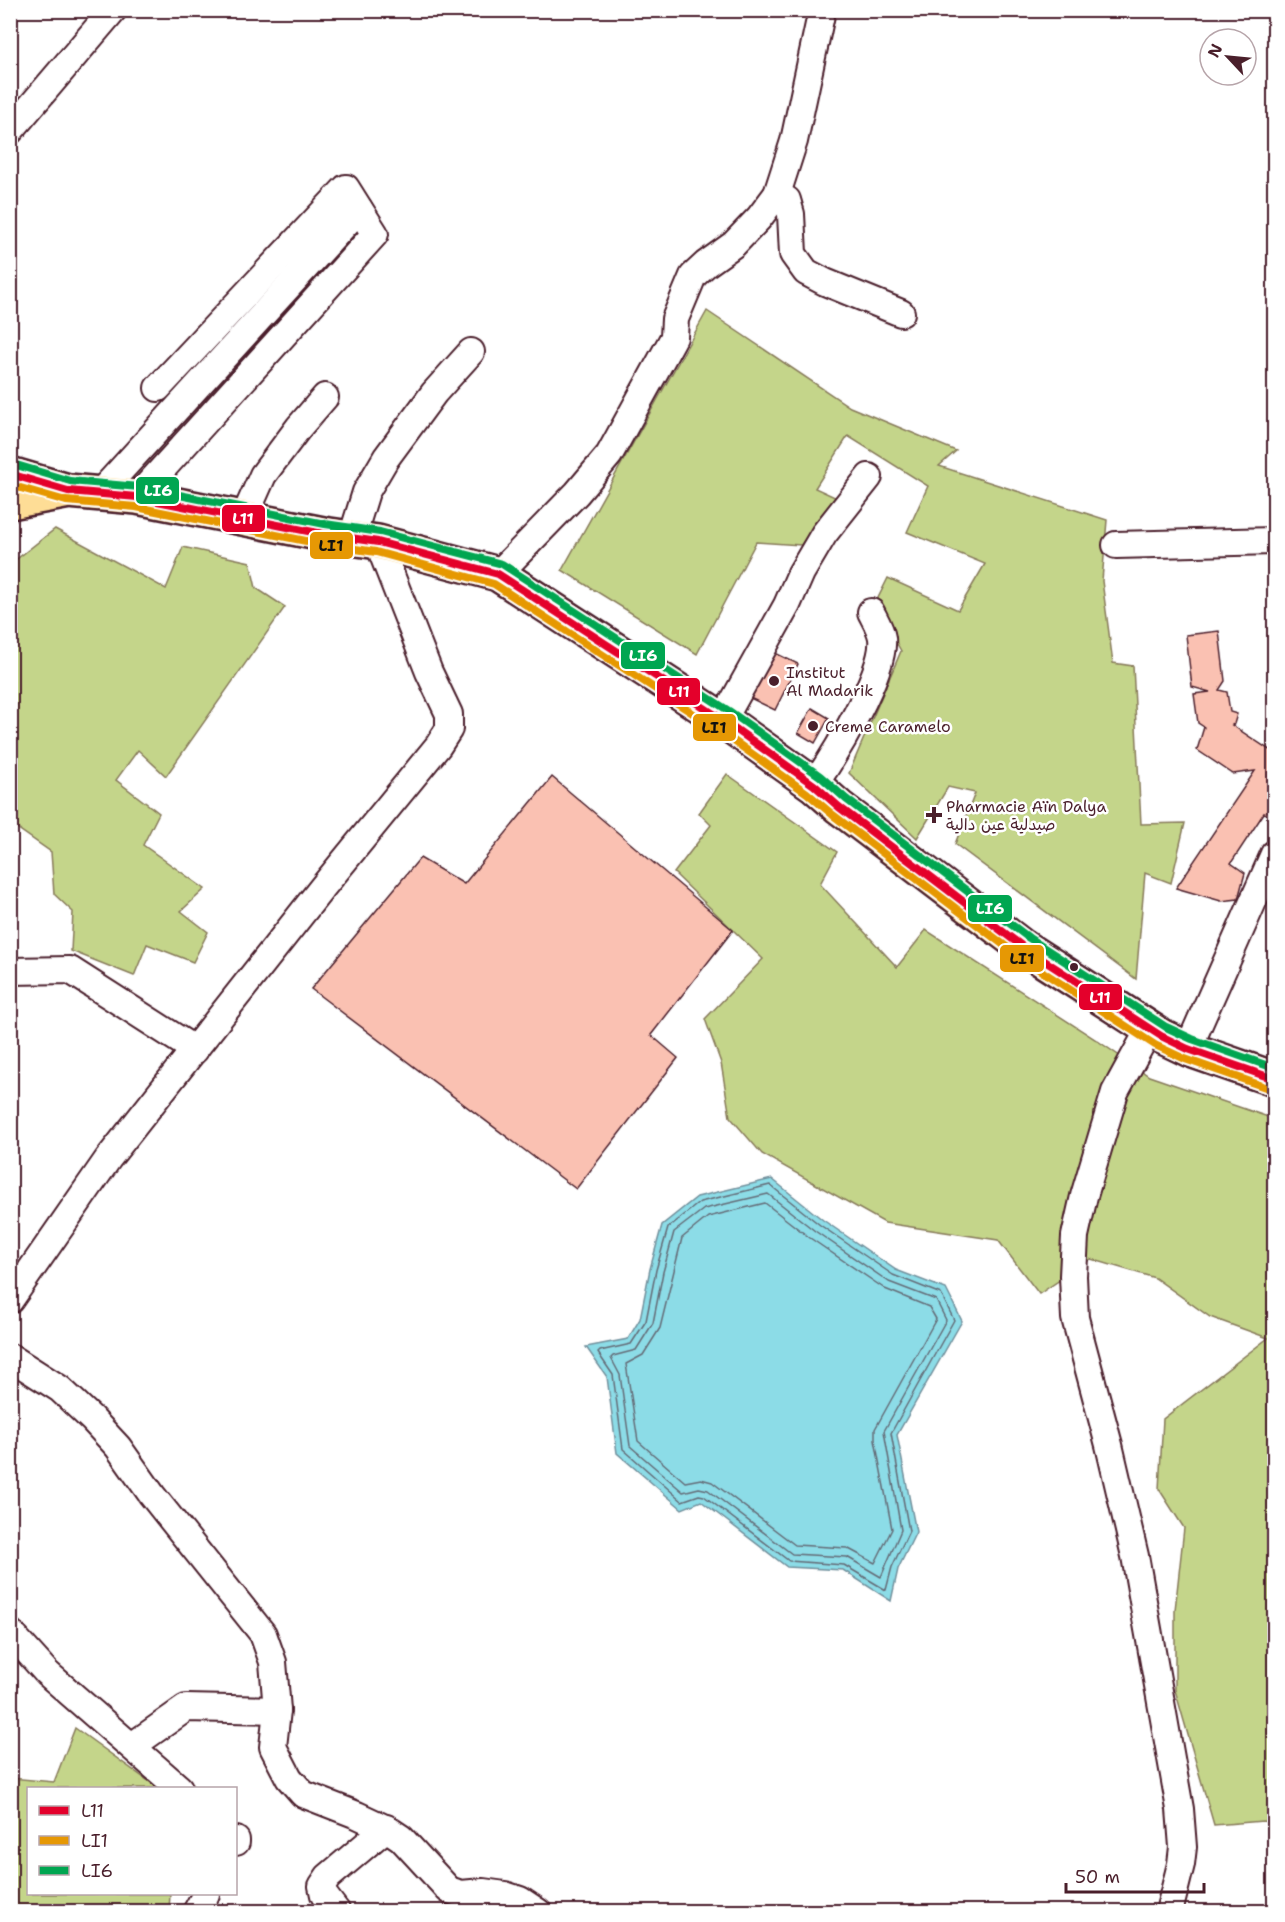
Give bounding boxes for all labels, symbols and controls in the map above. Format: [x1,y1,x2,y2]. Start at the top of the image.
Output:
north arrow [1198,27,1258,87]
text: N [1203,40,1227,61]
line badge: LI6 [135,476,180,505]
text: LI6 [144,480,172,501]
line badge: L11 [221,504,266,533]
text: L11 [232,508,254,529]
line badge: LI1 [309,531,354,560]
text: LI1 [319,535,343,556]
line badge: LI6 [620,641,666,670]
text: LI6 [629,645,657,666]
place label: Institut Al Madarik [786,662,873,701]
marker: Institut Al Madarik [767,674,781,688]
line badge: L11 [656,677,701,706]
text: L11 [668,681,690,702]
line badge: LI1 [692,713,737,742]
place label: Creme Caramelo [825,716,951,737]
text: LI1 [702,717,726,738]
marker: Creme Caramelo [806,719,820,733]
place label: Pharmacie Aïn Dalya صيدلية عين دالية [946,796,1106,835]
marker: Pharmacie Aïn Dalya صيدلية عين دالية [927,808,941,822]
line badge: LI6 [967,894,1013,923]
text: LI6 [976,898,1004,919]
line badge: LI1 [999,944,1045,973]
text: LI1 [1010,948,1034,969]
unlabelled marker [1068,961,1080,973]
line badge: L11 [1078,983,1123,1011]
text: L11 [1089,987,1111,1008]
legend [27,1787,237,1895]
text: L11 [81,1799,104,1823]
text: LI1 [81,1829,108,1853]
scale bar [1066,1856,1204,1894]
text: LI6 [81,1859,113,1883]
text: 50 m [1075,1865,1120,1889]

